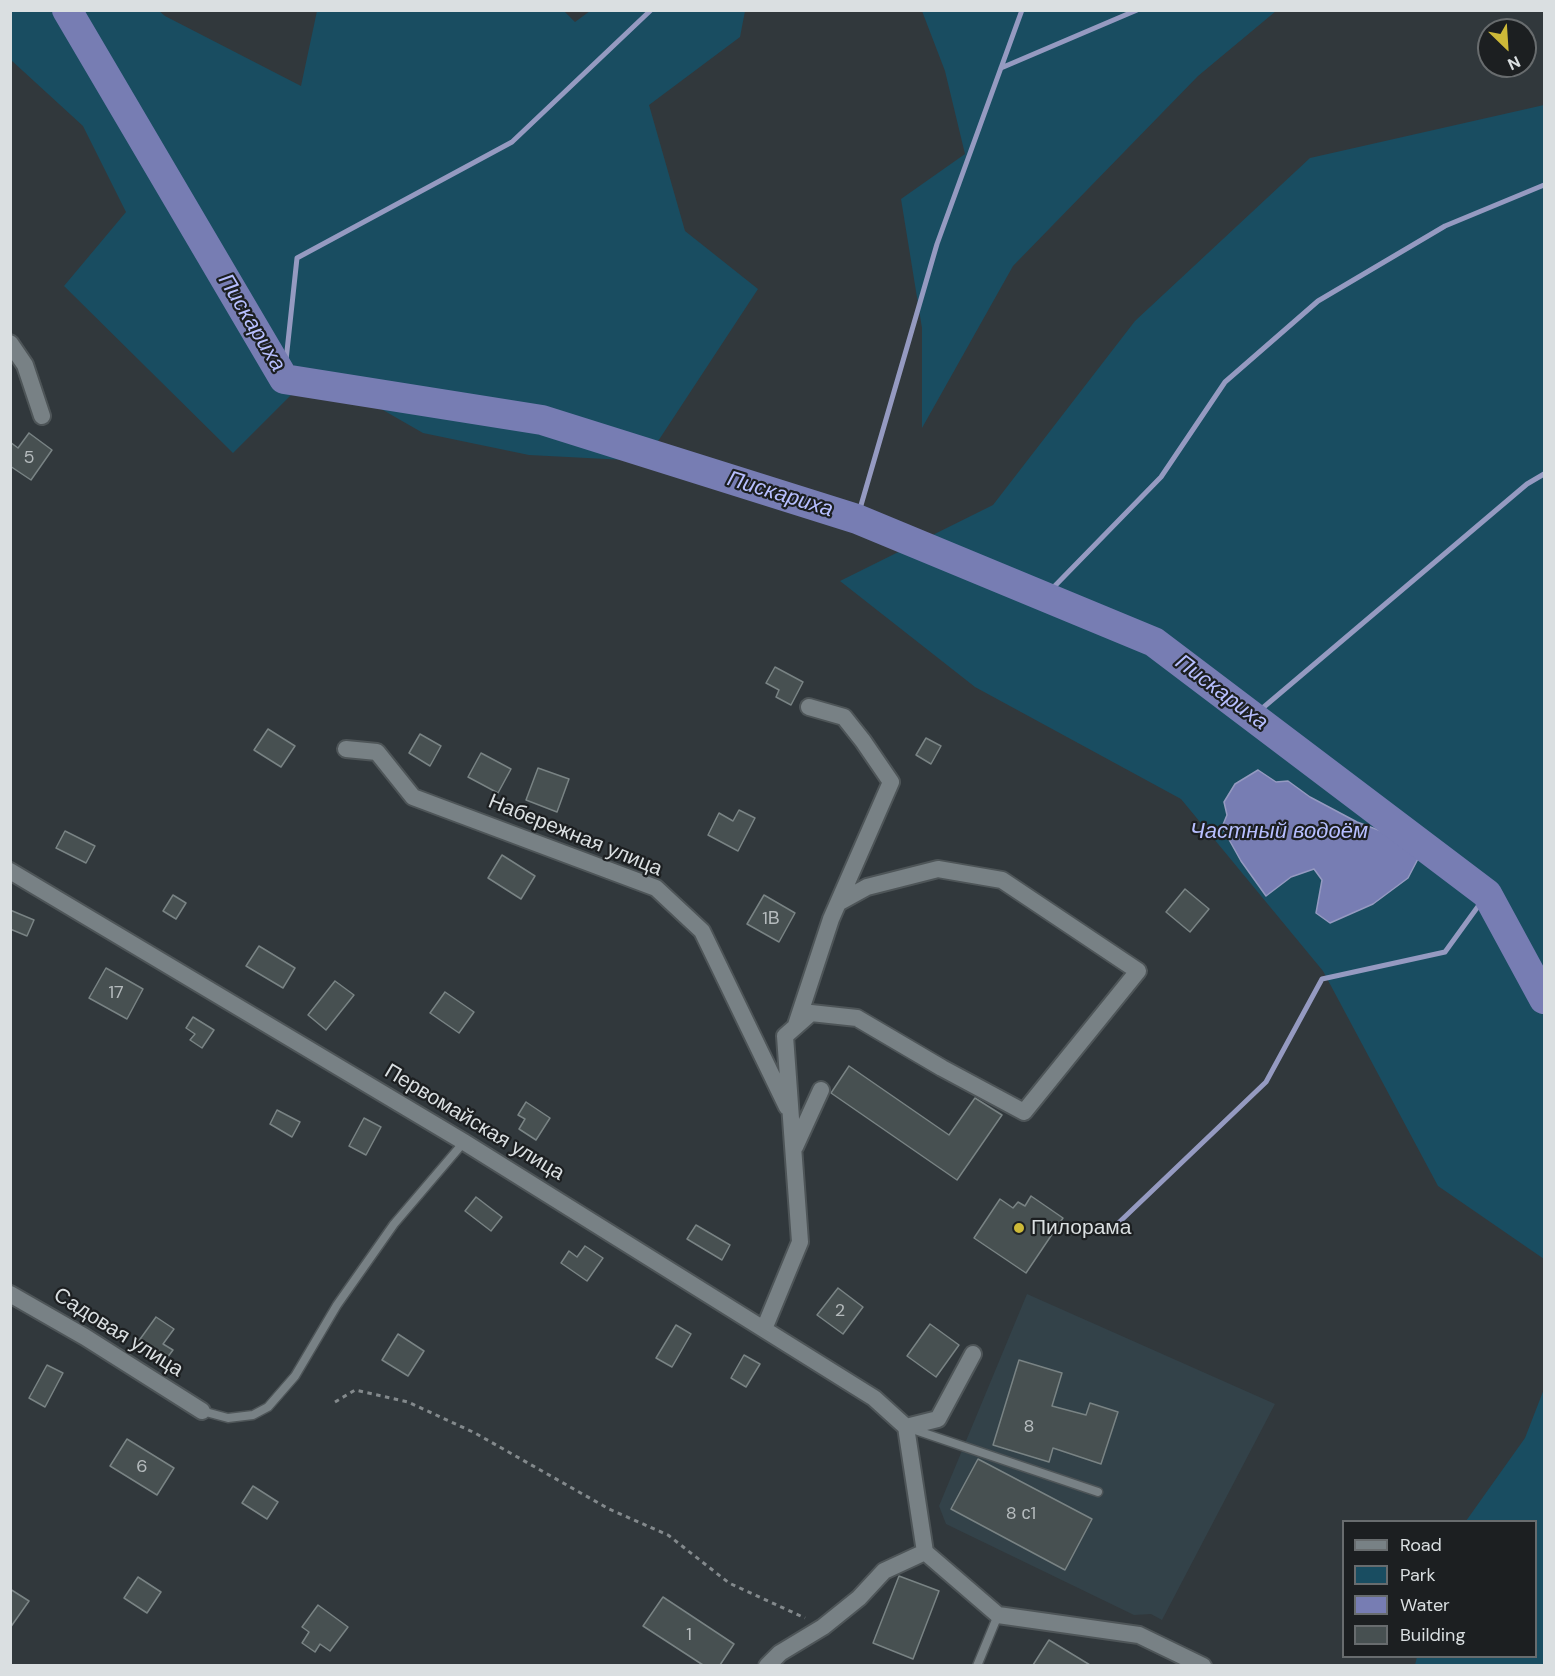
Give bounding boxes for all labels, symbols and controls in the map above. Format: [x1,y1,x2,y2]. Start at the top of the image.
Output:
north arrow [1477,18,1537,78]
text: N [1504,51,1524,75]
water label: Пискариха [212,269,290,377]
house number: 5 [24,447,34,469]
water label: Пискариха [724,466,836,524]
water label: Пискариха [1169,650,1273,736]
street label: Набережная улица [484,790,666,882]
water label: Частный водоём [1190,819,1368,845]
house number: 1В [762,908,780,930]
house number: 17 [108,982,124,1004]
street label: Первомайская улица [379,1059,569,1187]
place label: Пилорама [1031,1215,1131,1241]
marker: Пилорама [1012,1221,1026,1235]
street label: Садовая улица [48,1283,188,1383]
house number: 2 [835,1300,845,1322]
house number: 8 [1024,1416,1034,1438]
house number: 6 [136,1456,148,1478]
house number: 8 с1 [1006,1503,1036,1525]
legend [1342,1520,1537,1658]
text: Road [1400,1533,1442,1557]
text: Park [1400,1563,1436,1587]
text: Water [1400,1593,1450,1617]
text: Building [1400,1623,1465,1647]
house number: 1 [686,1624,692,1646]

